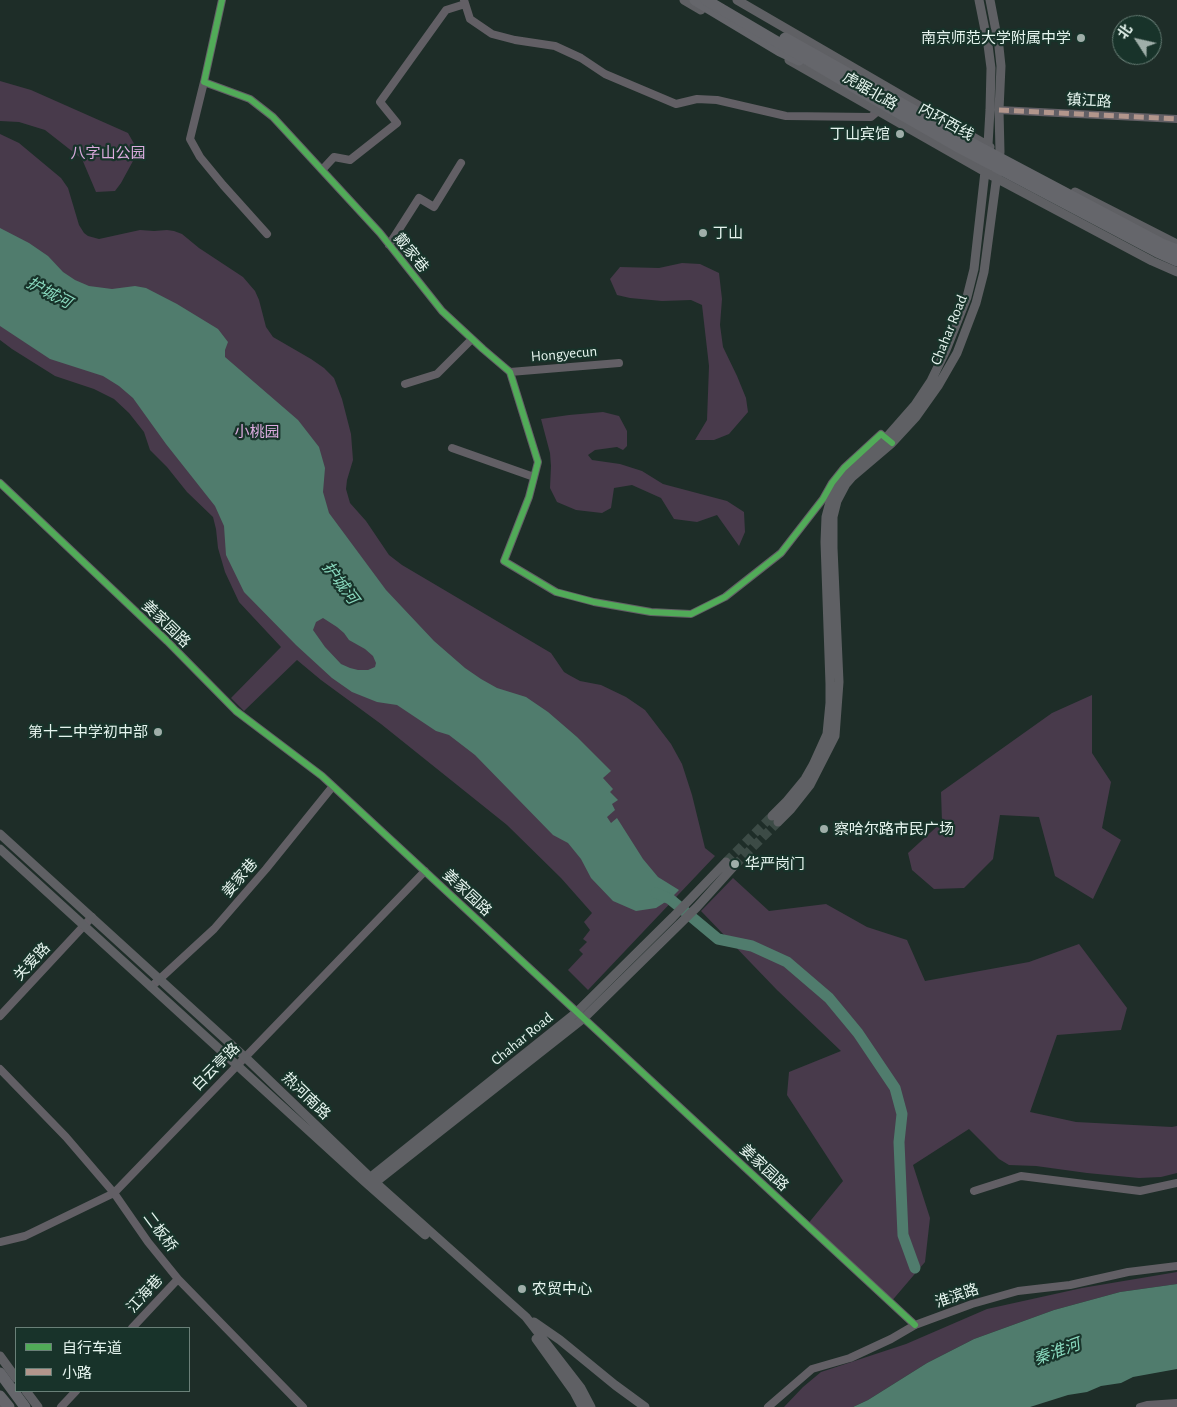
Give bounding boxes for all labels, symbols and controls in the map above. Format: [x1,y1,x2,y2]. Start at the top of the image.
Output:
north arrow [1112,15,1162,65]
text: 北 [1116,22,1135,42]
place label: 南京师范大学附属中学 [921,29,1071,47]
marker: 南京师范大学附属中学 [1075,32,1087,44]
street label: 虎踞北路 [840,68,900,114]
street label: 镇江路 [1066,91,1112,111]
street label: 内环西线 [915,100,977,144]
place label: 丁山宾馆 [830,125,890,143]
marker: 丁山宾馆 [894,128,906,140]
park label: 八字山公园 [71,144,145,162]
place label: 丁山 [713,224,743,242]
marker: 丁山 [697,227,709,239]
street label: 戴家巷 [390,230,432,276]
water label: 护城河 [23,273,75,313]
street label: Chahar Road [927,292,971,368]
street label: Hongyecun [530,342,598,366]
park label: 小桃园 [235,423,279,441]
water label: 护城河 [318,558,362,608]
street label: 姜家园路 [138,597,194,651]
place label: 第十二中学初中部 [28,723,148,741]
marker: 第十二中学初中部 [152,726,164,738]
place label: 察哈尔路市民广场 [834,820,954,838]
marker: 察哈尔路市民广场 [818,823,830,835]
street label: 姜家巷 [218,855,262,901]
place label: 华严岗门 [745,855,805,873]
marker: 华严岗门 [729,858,741,870]
street label: 姜家园路 [439,866,495,920]
street label: 关爱路 [10,939,54,985]
street label: Chahar Road [487,1009,557,1069]
street label: 白云亭路 [188,1039,244,1095]
street label: 热河南路 [278,1069,334,1123]
street label: 姜家园路 [736,1141,792,1195]
street label: 二板桥 [139,1209,181,1255]
street label: 江海巷 [123,1271,167,1317]
place label: 农贸中心 [532,1280,592,1298]
street label: 淮滨路 [933,1280,981,1312]
marker: 农贸中心 [516,1283,528,1295]
legend [15,1327,190,1392]
water label: 秦淮河 [1031,1335,1083,1369]
text: 自行车道 [62,1341,122,1356]
text: 小路 [62,1366,92,1381]

